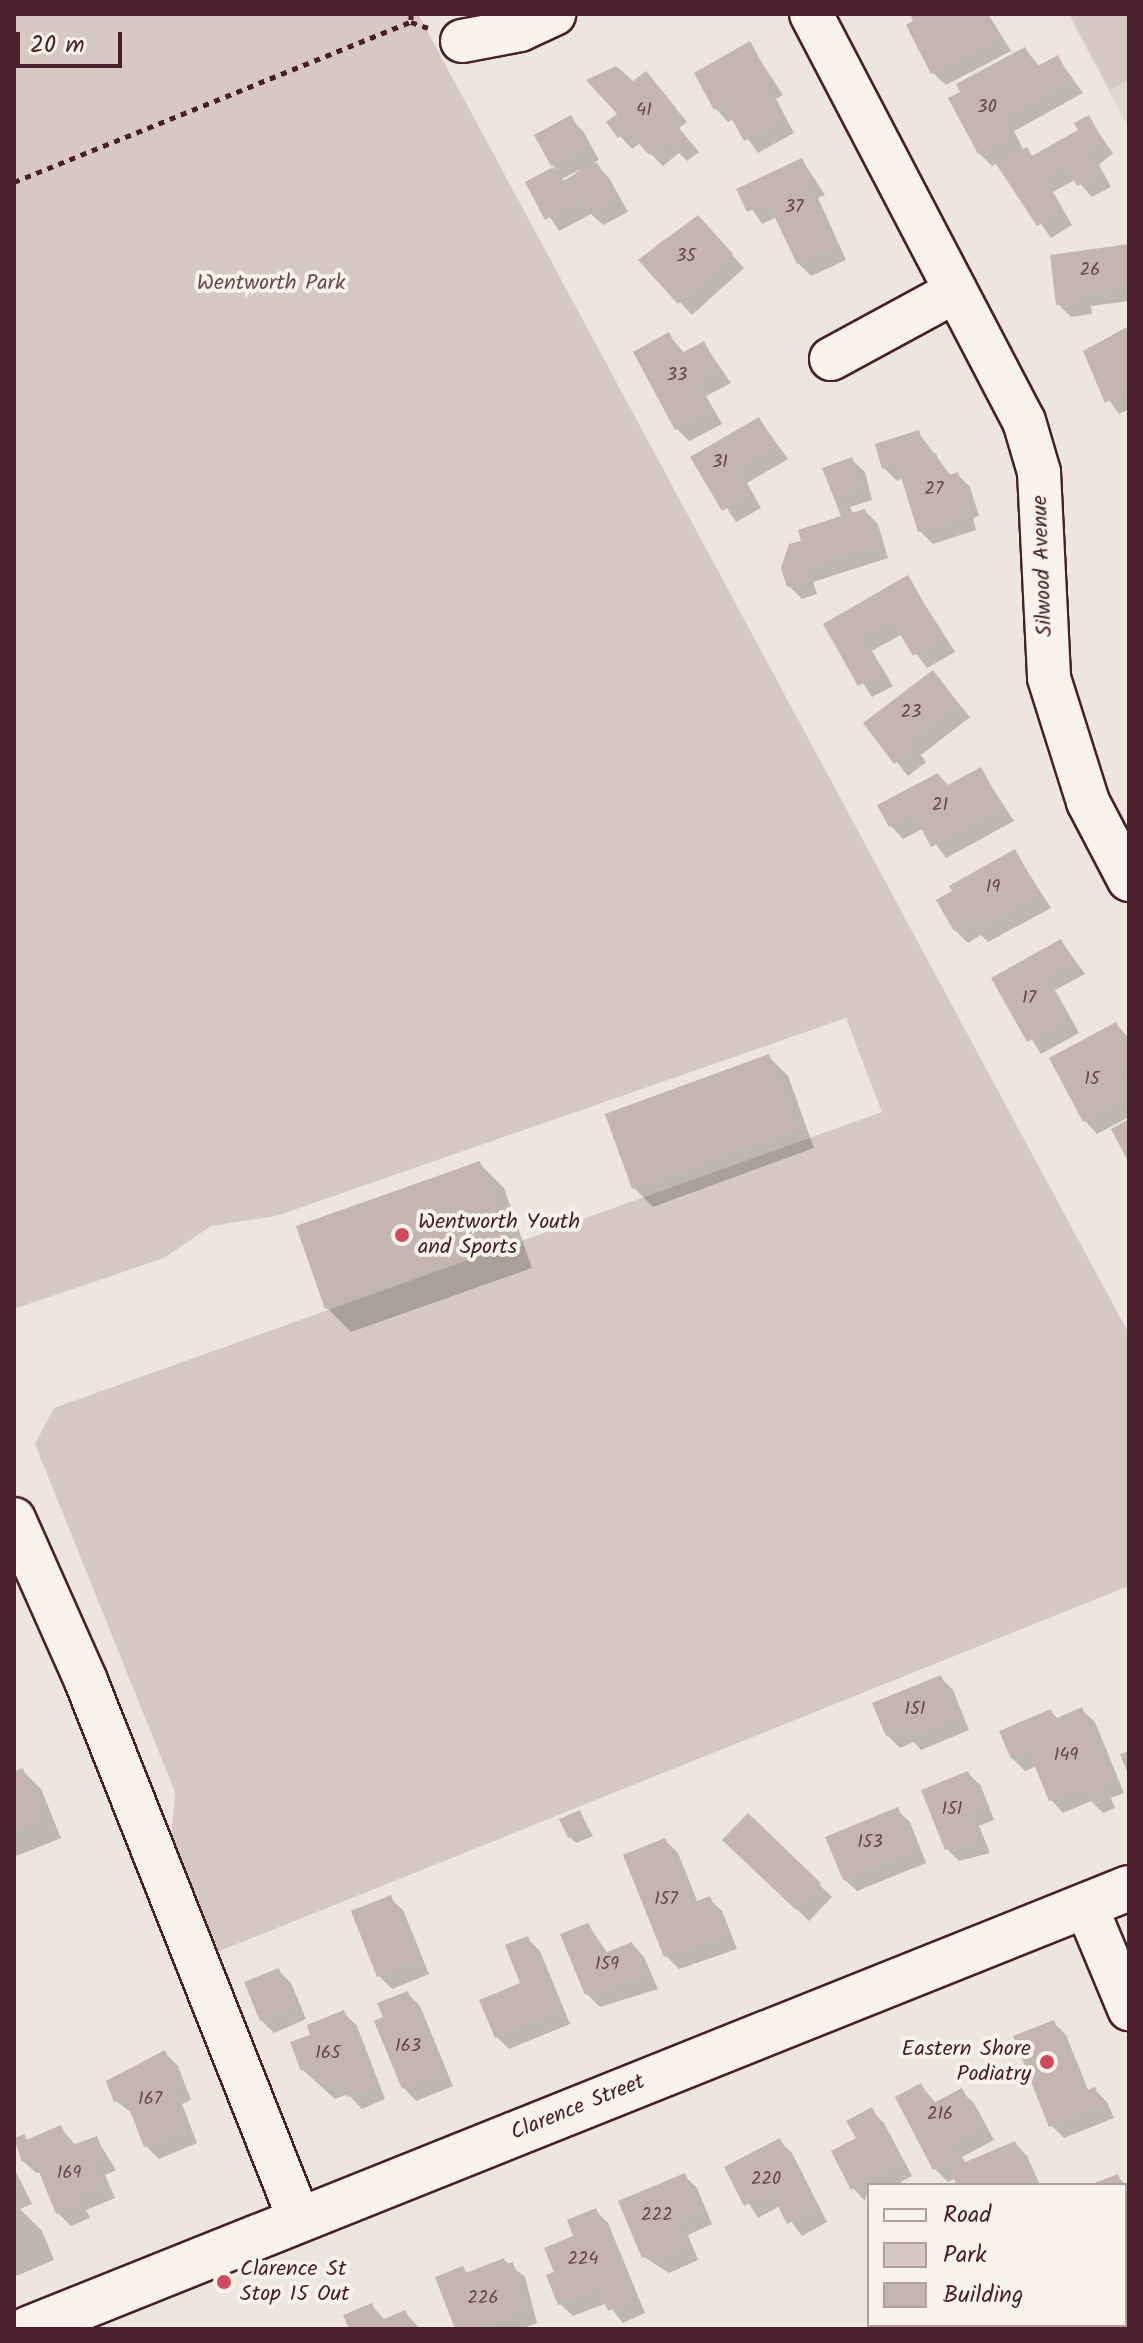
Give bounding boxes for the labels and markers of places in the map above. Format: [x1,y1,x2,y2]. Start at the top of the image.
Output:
place label: Wentworth Youth and Sports [418,1209,580,1260]
marker: Wentworth Youth and Sports [393,1226,411,1244]
place label: Eastern Shore Podiatry [902,2036,1031,2088]
marker: Eastern Shore Podiatry [1038,2053,1056,2071]
place label: Clarence St Stop 15 Out [240,2256,350,2308]
marker: Clarence St Stop 15 Out [215,2273,233,2291]

